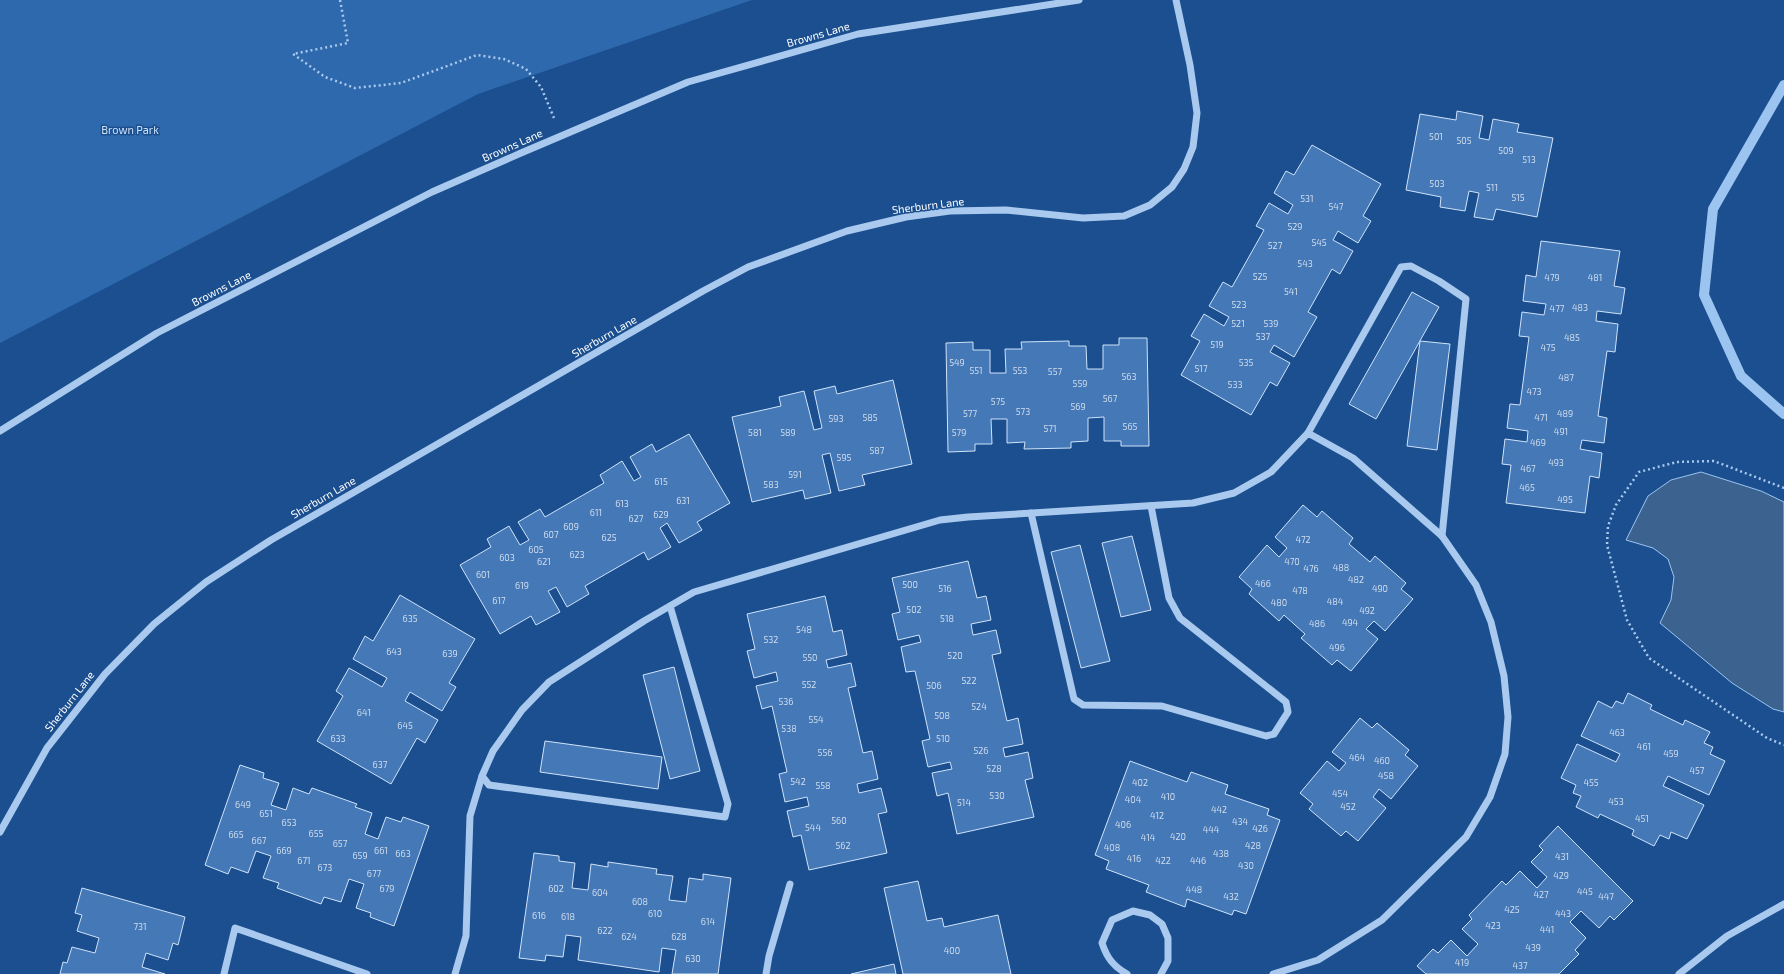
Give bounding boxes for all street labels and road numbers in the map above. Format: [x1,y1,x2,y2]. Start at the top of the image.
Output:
street label: Browns Lane [785,19,851,49]
street label: Browns Lane [480,126,544,164]
street label: Sherburn Lane [891,194,965,216]
street label: Browns Lane [189,267,253,309]
street label: Sherburn Lane [569,312,639,360]
street label: Sherburn Lane [288,473,358,521]
street label: Sherburn Lane [42,668,97,734]

